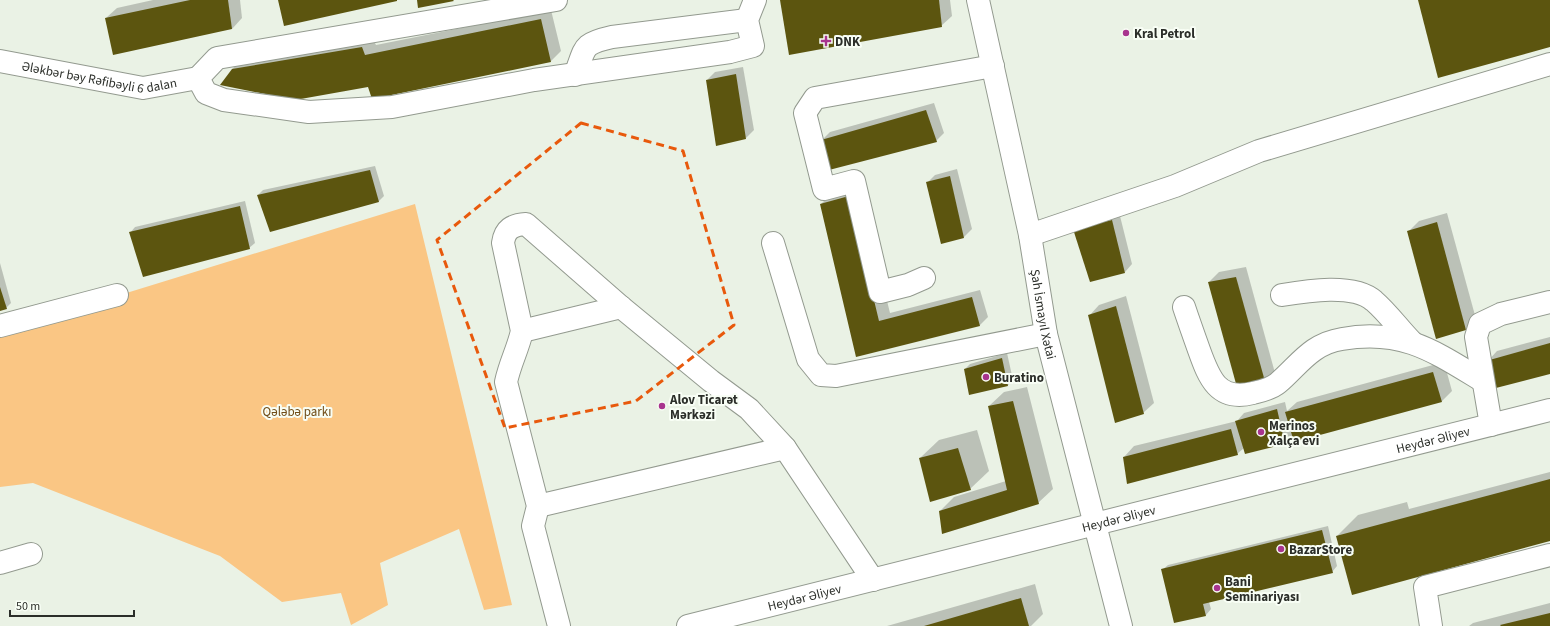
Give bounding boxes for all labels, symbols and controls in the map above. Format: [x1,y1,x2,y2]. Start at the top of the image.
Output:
place label: Kral Petrol [1134,25,1195,43]
marker: Kral Petrol [1121,28,1131,38]
place label: DNK [835,33,861,51]
marker: DNK [820,35,832,47]
street label: Ələkbər bəy Rəfibəyli 6 dalan [20,57,178,98]
street label: Şah İsmayıl Xətai [1026,268,1060,361]
place label: Buratino [994,369,1044,387]
marker: Buratino [981,372,991,382]
place label: Alov Ticarət Mərkəzi [669,391,738,424]
marker: Alov Ticarət Mərkəzi [657,401,667,411]
park label: Qələbə parkı [263,403,331,421]
place label: Merinos Xalça evi [1269,417,1319,450]
street label: Heydər Əliyev [1394,422,1472,458]
marker: Merinos Xalça evi [1256,427,1266,437]
street label: Heydər Əliyev [1080,501,1158,537]
place label: BazarStore [1289,541,1352,559]
marker: BazarStore [1276,544,1286,554]
place label: Bani Seminariyası [1225,573,1299,606]
street label: Heydər Əliyev [766,580,843,616]
marker: Bani Seminariyası [1212,583,1222,593]
scale bar [10,592,134,618]
text: 50 m [16,598,40,615]

